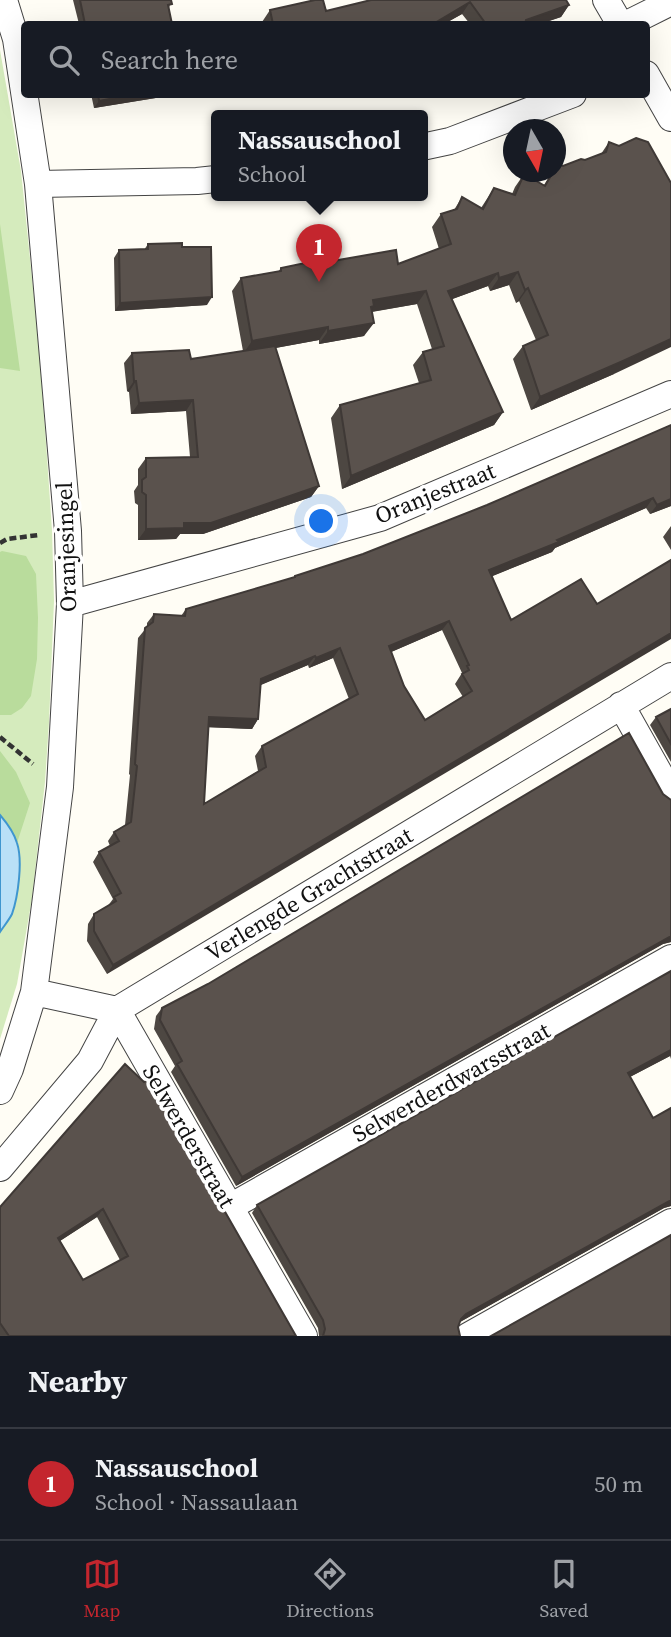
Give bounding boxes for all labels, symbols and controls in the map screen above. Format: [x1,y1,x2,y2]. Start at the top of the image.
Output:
search box [21,21,650,98]
icon: search [45,41,83,79]
text: Search here [101,42,238,78]
popup [211,110,428,201]
north arrow [503,119,566,182]
text: Nassauschool [238,122,401,158]
text: School [238,158,306,190]
pin: 1 [296,224,342,282]
street label: Oranjestraat [370,454,500,532]
street label: Oranjesingel [48,481,84,613]
your location [304,504,338,538]
street label: Verlengde Grachtstraat [199,819,419,969]
street label: Selwerderdwarsstraat [346,1014,556,1150]
street label: Selwerderstraat [135,1059,243,1214]
text: Nearby [28,1361,127,1402]
text: Nassauschool [95,1450,258,1486]
text: 1 [45,1468,57,1500]
text: 50 m [594,1468,643,1500]
text: School · Nassaulaan [95,1486,298,1518]
tab: Map [83,1555,121,1623]
tab: Directions [286,1555,374,1623]
tab: Saved [540,1555,588,1623]

